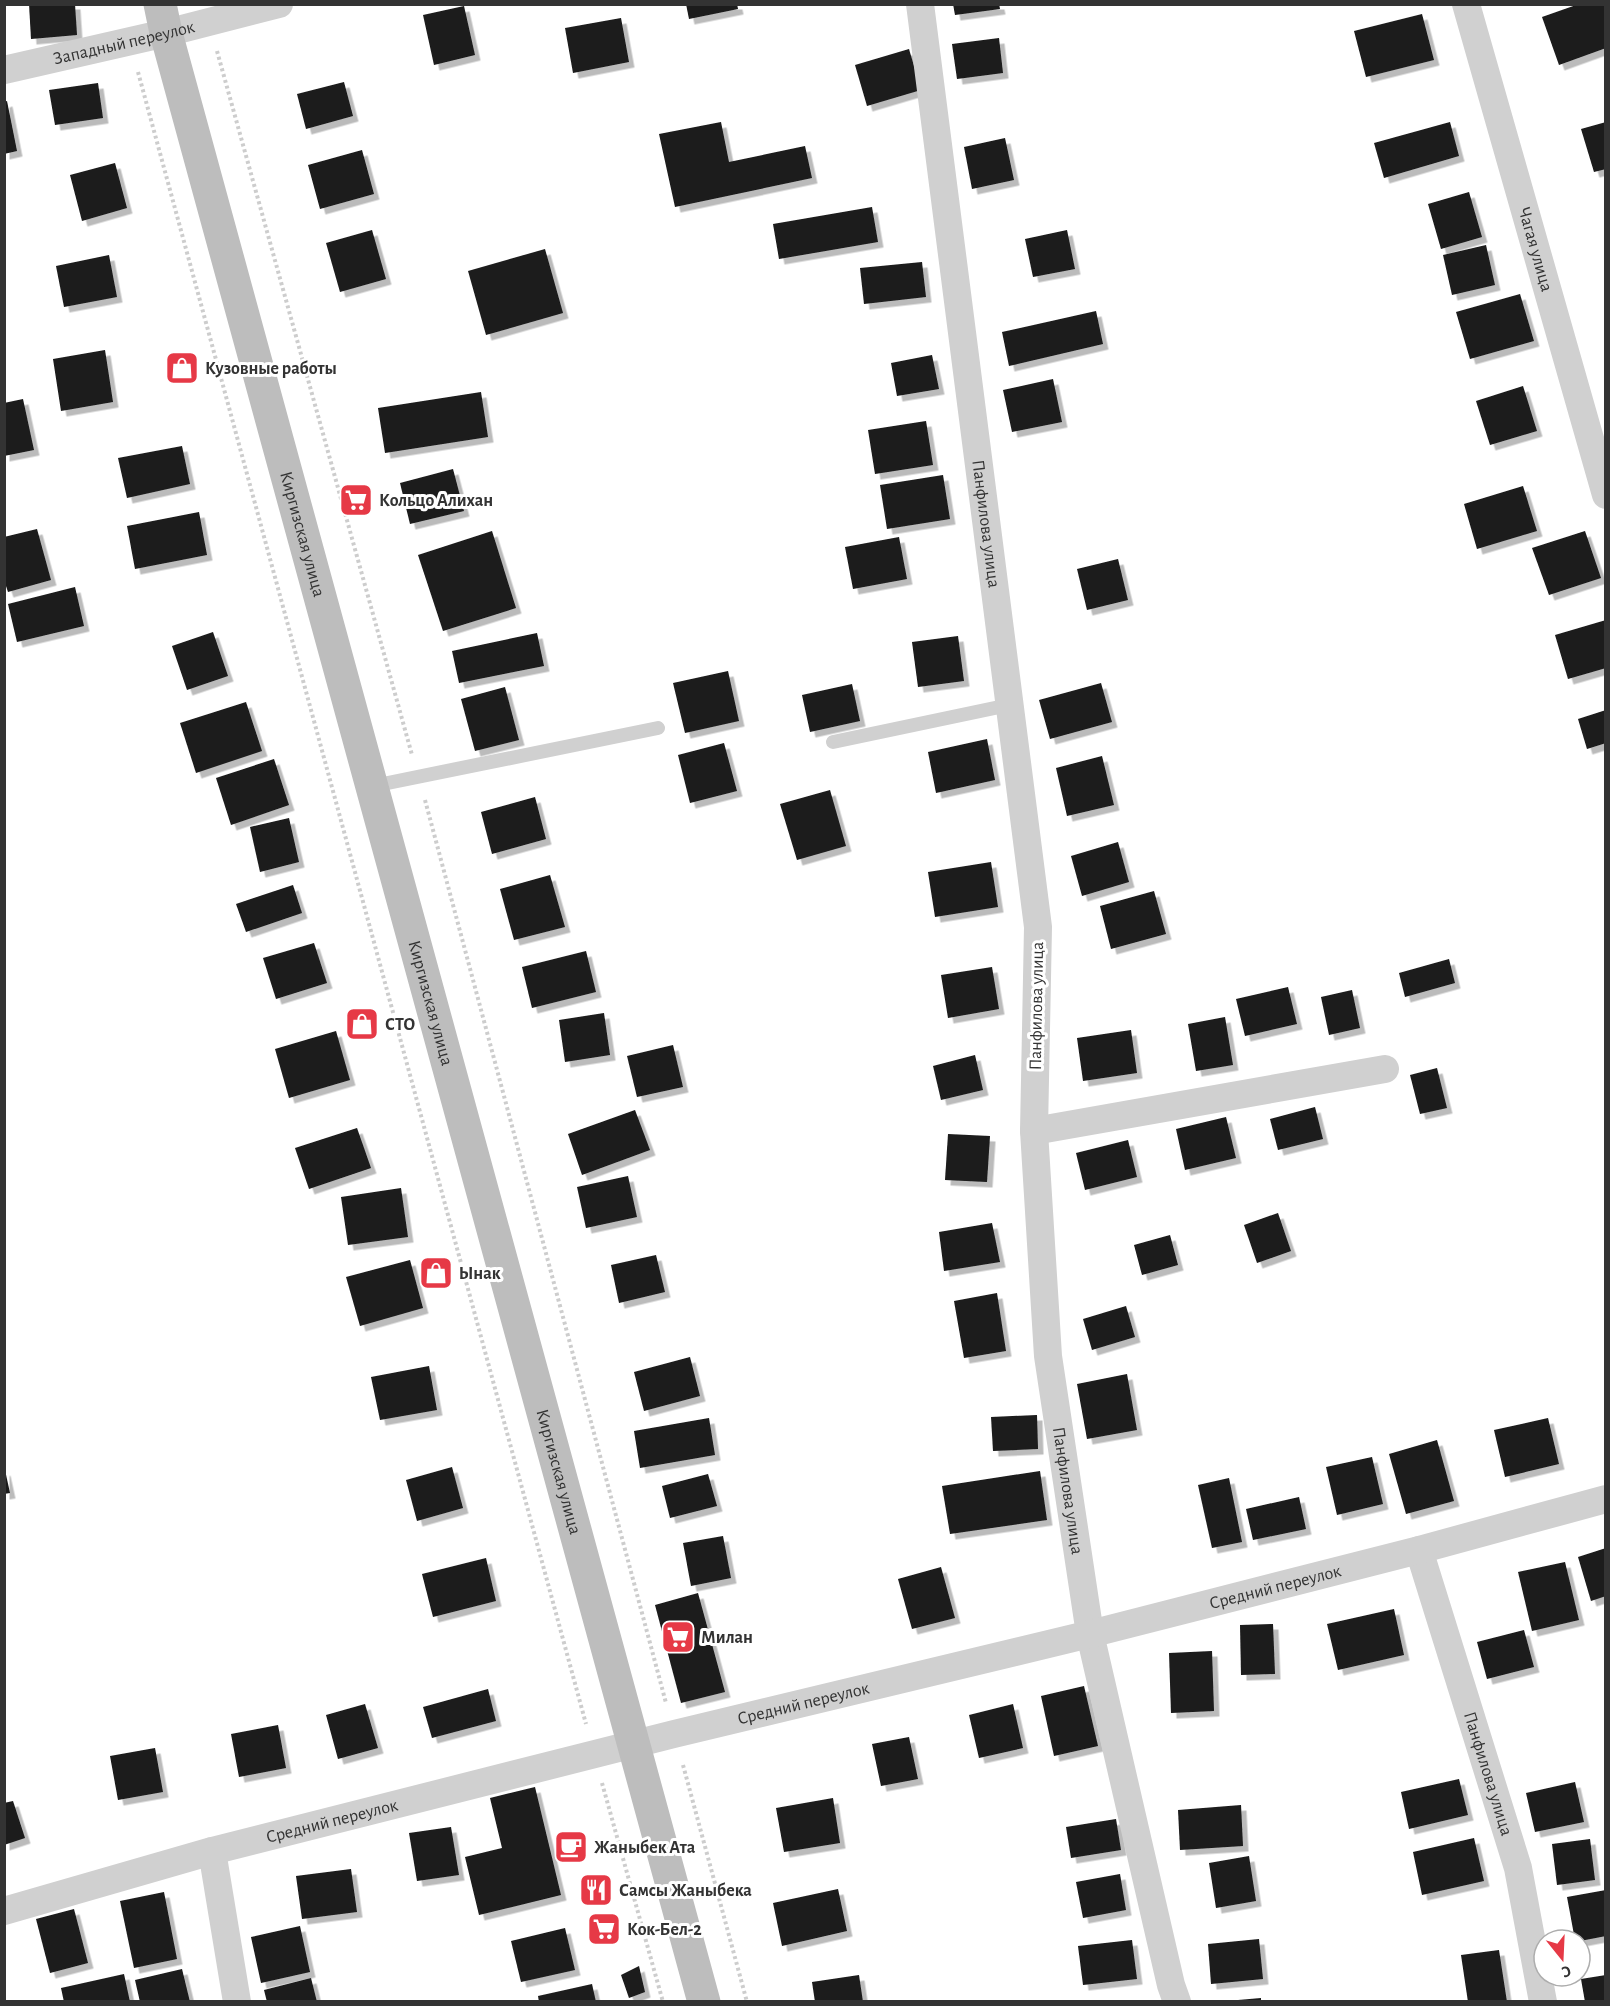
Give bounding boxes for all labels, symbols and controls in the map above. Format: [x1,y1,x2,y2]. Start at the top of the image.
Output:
street label: Западный переулок [52,18,197,68]
street label: Чагая улица [1514,205,1556,294]
shop icon: Кузовные работы [164,350,200,386]
place label: Кузовные работы [205,360,337,378]
street label: Панфилова улица [968,459,1003,589]
street label: Киргизская улица [276,470,328,599]
supermarket icon: Кольцо Алихан [338,482,374,518]
place label: Кольцо Алихан [379,492,493,510]
street label: Киргизская улица [404,938,456,1068]
street label: Панфилова улица [1027,941,1047,1071]
shop icon: СТО [344,1006,380,1042]
place label: СТО [385,1016,415,1034]
shop icon: Ынак [418,1255,454,1291]
place label: Ынак [459,1265,501,1283]
street label: Киргизская улица [532,1407,584,1537]
street label: Панфилова улица [1049,1426,1086,1556]
street label: Средний переулок [1208,1562,1344,1613]
supermarket icon: Милан [660,1619,696,1655]
place label: Милан [701,1629,753,1647]
street label: Средний переулок [736,1679,872,1728]
street label: Панфилова улица [1460,1709,1515,1838]
street label: Средний переулок [264,1796,400,1847]
cafe icon: Жаныбек Ата [553,1829,589,1865]
place label: Жаныбек Ата [594,1839,696,1857]
restaurant icon: Самсы Жаныбека [578,1872,614,1908]
place label: Самсы Жаныбека [619,1882,752,1900]
supermarket icon: Кок-Бел-2 [586,1911,622,1947]
place label: Кок-Бел-2 [627,1921,702,1939]
north arrow [1532,1928,1592,1988]
text: С [1560,1962,1573,1980]

